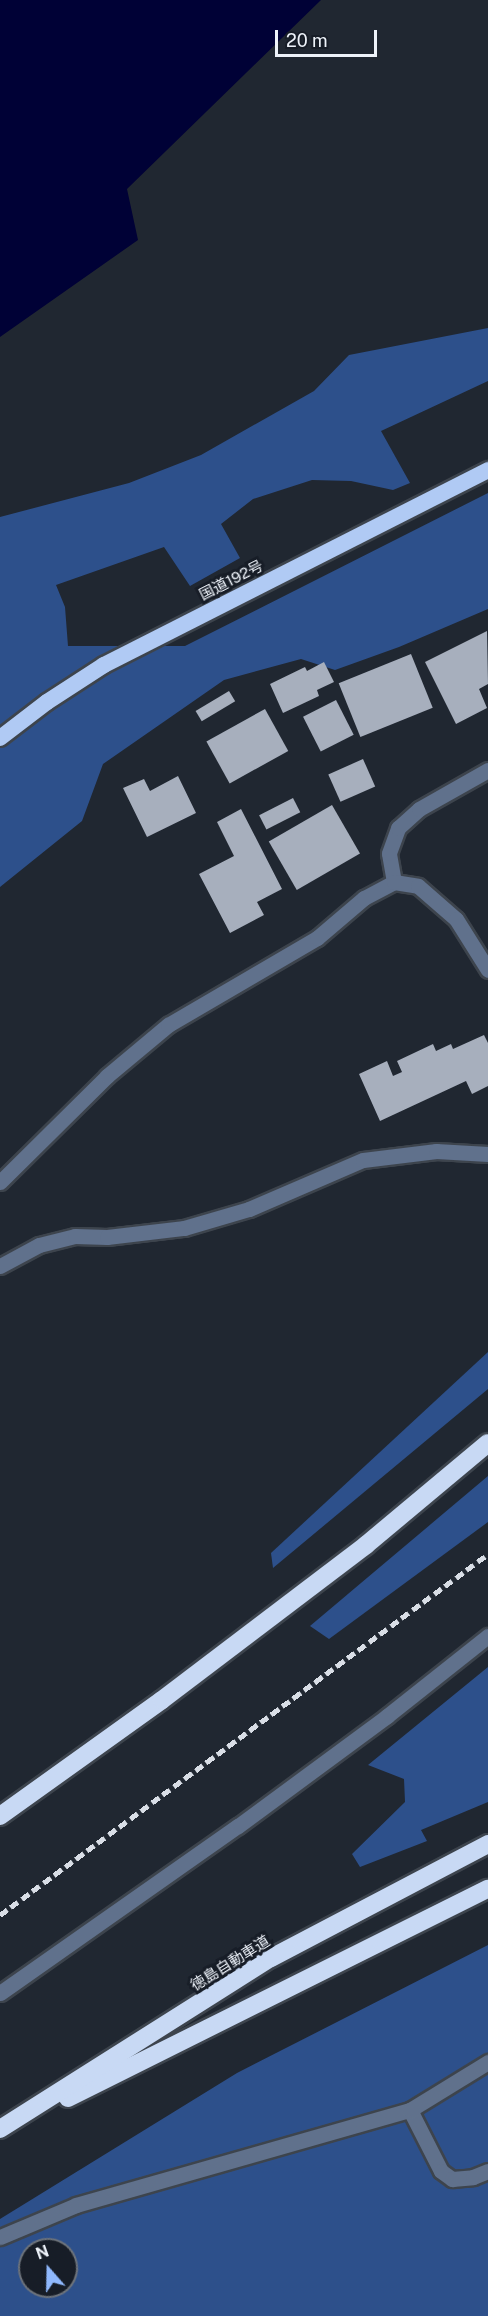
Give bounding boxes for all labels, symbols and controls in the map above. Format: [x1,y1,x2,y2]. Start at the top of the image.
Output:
scale bar [278,18,380,56]
text: 20 m [286,30,328,51]
street label: 国道192号 [196,556,266,604]
street label: 徳島自動車道 [187,1932,273,1994]
north arrow [18,2238,78,2298]
text: N [33,2241,51,2264]

